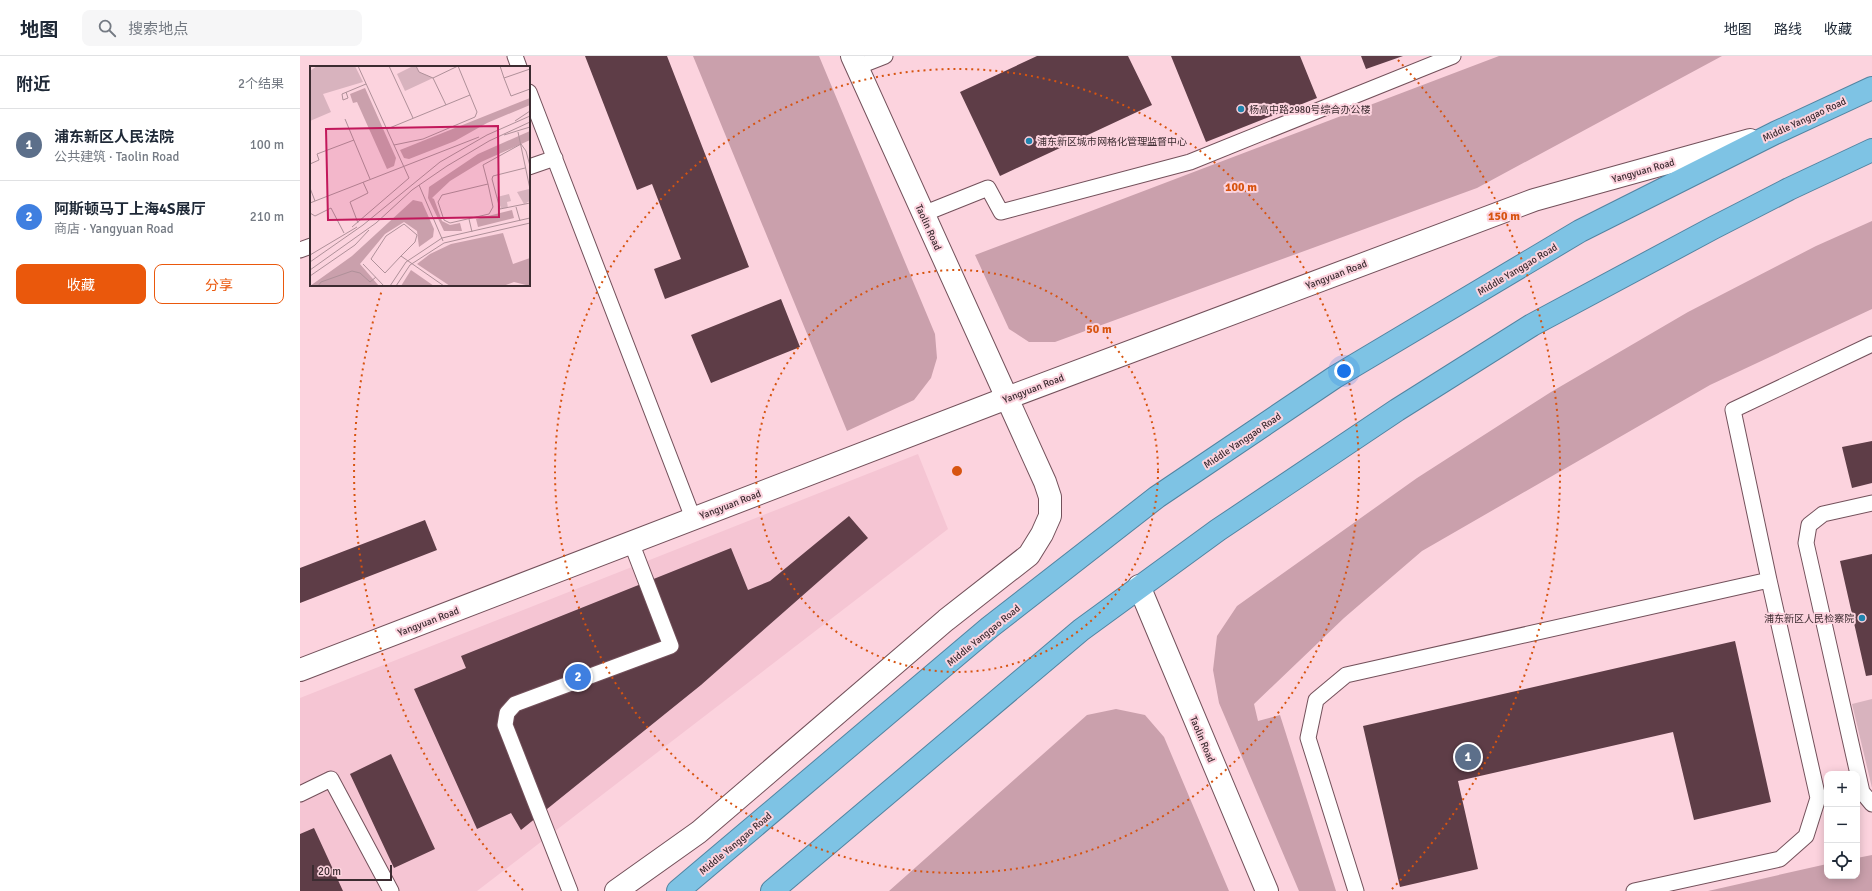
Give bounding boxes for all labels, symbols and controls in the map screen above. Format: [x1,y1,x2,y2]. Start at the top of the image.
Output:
search box [82,10,362,46]
icon: search [96,17,118,39]
text: 地图 [20,18,58,42]
text: 搜索地点 [128,20,188,38]
text: 地图 [1724,21,1752,38]
text: 路线 [1774,21,1802,38]
text: 收藏 [1824,21,1852,38]
inset map [310,66,530,286]
text: 附近 [16,74,50,95]
text: 2个结果 [238,76,284,92]
street label: Middle Yanggao Road [1761,95,1848,145]
marker: 杨高中路2980号综合办公楼 [1236,104,1246,114]
place label: 杨高中路2980号综合办公楼 [1249,104,1371,116]
text: 浦东新区人民法院 [54,128,174,146]
marker: 浦东新区城市网格化管理监督中心 [1024,136,1034,146]
place label: 浦东新区城市网格化管理监督中心 [1037,136,1187,148]
text: 1 [25,137,33,153]
text: 100 m [250,137,284,153]
text: 公共建筑 · Taolin Road [54,149,179,165]
street label: Yangyuan Road [1611,156,1676,186]
text: 100 m [1225,180,1257,195]
text: 阿斯顿马丁上海4S展厅 [54,200,205,218]
street label: Taolin Road [913,203,944,252]
text: 2 [25,209,33,225]
text: 210 m [250,209,284,225]
text: 150 m [1488,209,1520,224]
text: 商店 · Yangyuan Road [54,221,174,237]
street label: Middle Yanggao Road [1475,241,1560,298]
street label: Yangyuan Road [1304,258,1369,292]
button: 收藏 [16,264,146,304]
button: 分享 [154,264,284,304]
text: 50 m [1086,322,1112,337]
your location [1334,361,1354,381]
street label: Yangyuan Road [1001,372,1066,406]
street label: Middle Yanggao Road [1202,410,1284,471]
centre of rings [950,464,964,478]
street label: Yangyuan Road [698,488,763,522]
street label: Middle Yanggao Road [945,603,1023,669]
street label: Yangyuan Road [396,605,461,639]
place label: 浦东新区人民检察院 [1764,613,1854,625]
marker: 浦东新区人民检察院 [1857,613,1867,623]
pin: 2 [565,662,591,692]
street label: Taolin Road [1187,714,1217,764]
pin: 1 [1455,742,1481,772]
map controls [1824,771,1860,879]
button: + [1824,771,1860,807]
button: − [1824,807,1860,843]
street label: Middle Yanggao Road [697,810,774,878]
button: locate [1824,843,1860,879]
scale bar [312,863,392,882]
text: 20 m [318,865,341,878]

